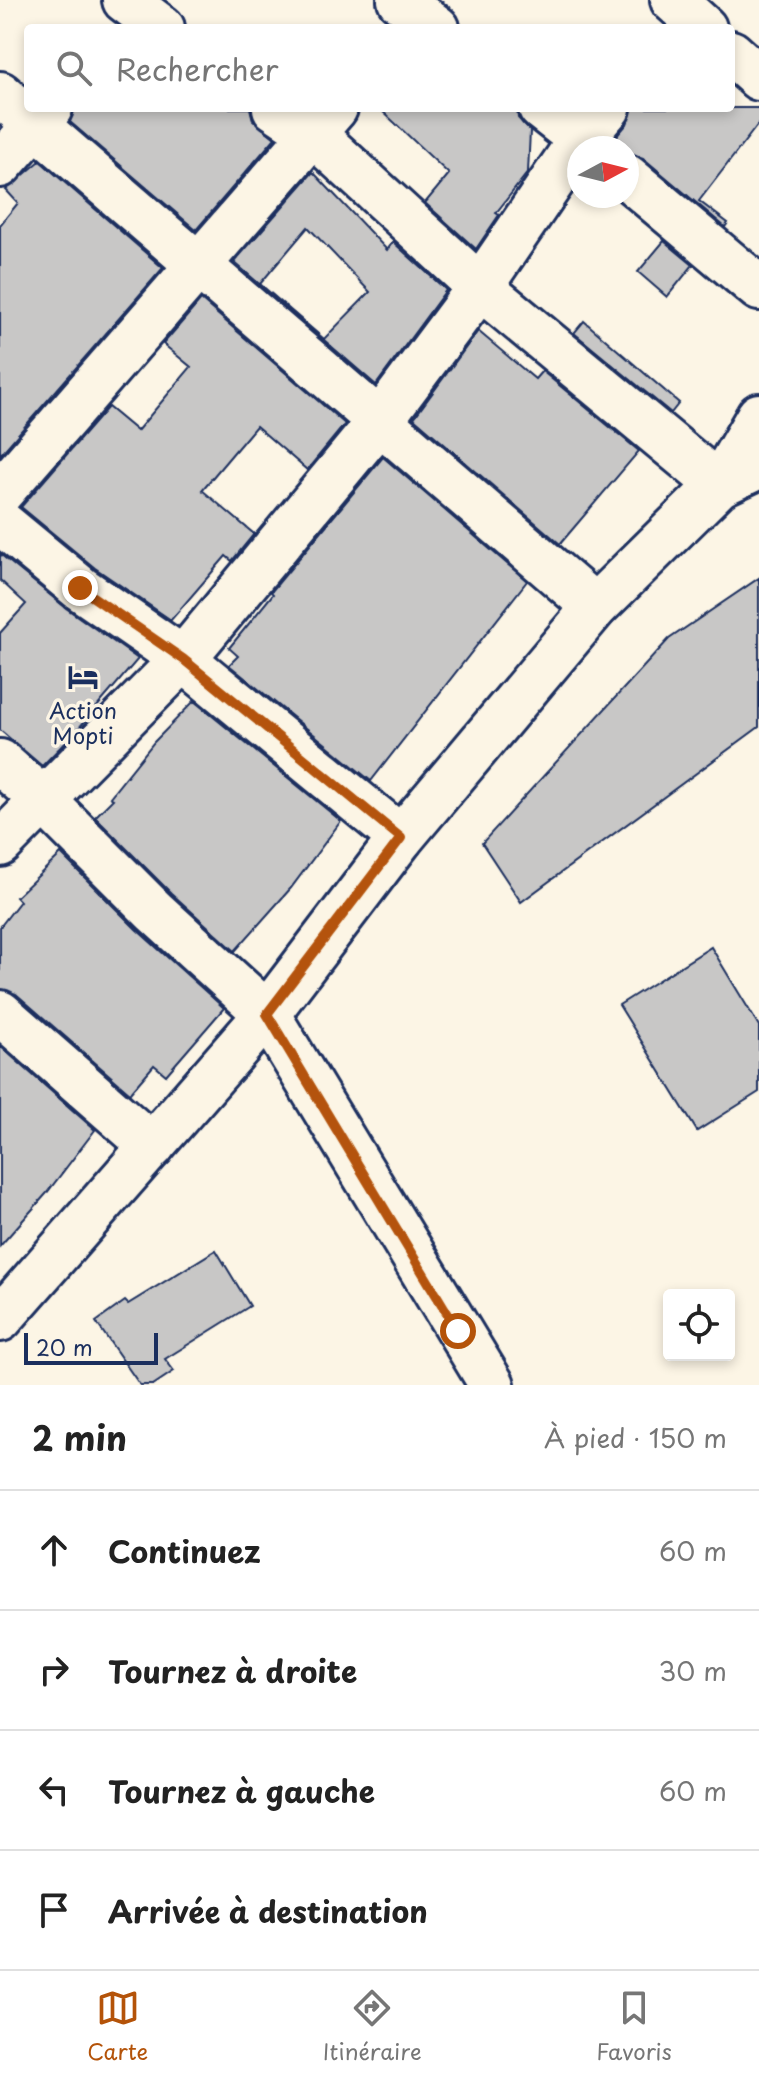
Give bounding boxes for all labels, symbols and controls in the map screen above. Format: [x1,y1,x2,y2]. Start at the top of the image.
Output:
search box [24,24,735,112]
icon: search [52,46,96,90]
text: Rechercher [116,46,279,91]
north arrow [567,136,639,208]
route end [62,570,98,606]
hotel icon: Action Mopti [66,660,100,694]
place label: Action Mopti [49,693,117,751]
map controls [663,1289,735,1361]
button: locate [663,1289,735,1361]
route start [440,1313,476,1349]
scale bar [24,1329,158,1365]
text: 20 m [36,1330,93,1363]
text: 2 min [32,1411,127,1463]
text: À pied · 150 m [544,1418,727,1457]
icon: ahead [32,1528,76,1572]
text: Continuez [108,1528,261,1573]
text: 60 m [659,1531,727,1570]
icon: right [32,1648,76,1692]
text: Tournez à droite [108,1648,357,1693]
text: 30 m [659,1651,727,1690]
icon: left [32,1768,76,1812]
text: Tournez à gauche [108,1768,375,1813]
text: 60 m [659,1771,727,1810]
icon: arrive [32,1888,76,1932]
text: Arrivée à destination [108,1888,428,1933]
tab: Carte [87,1986,148,2067]
tab: Itinéraire [323,1986,422,2067]
tab: Favoris [596,1986,672,2067]

